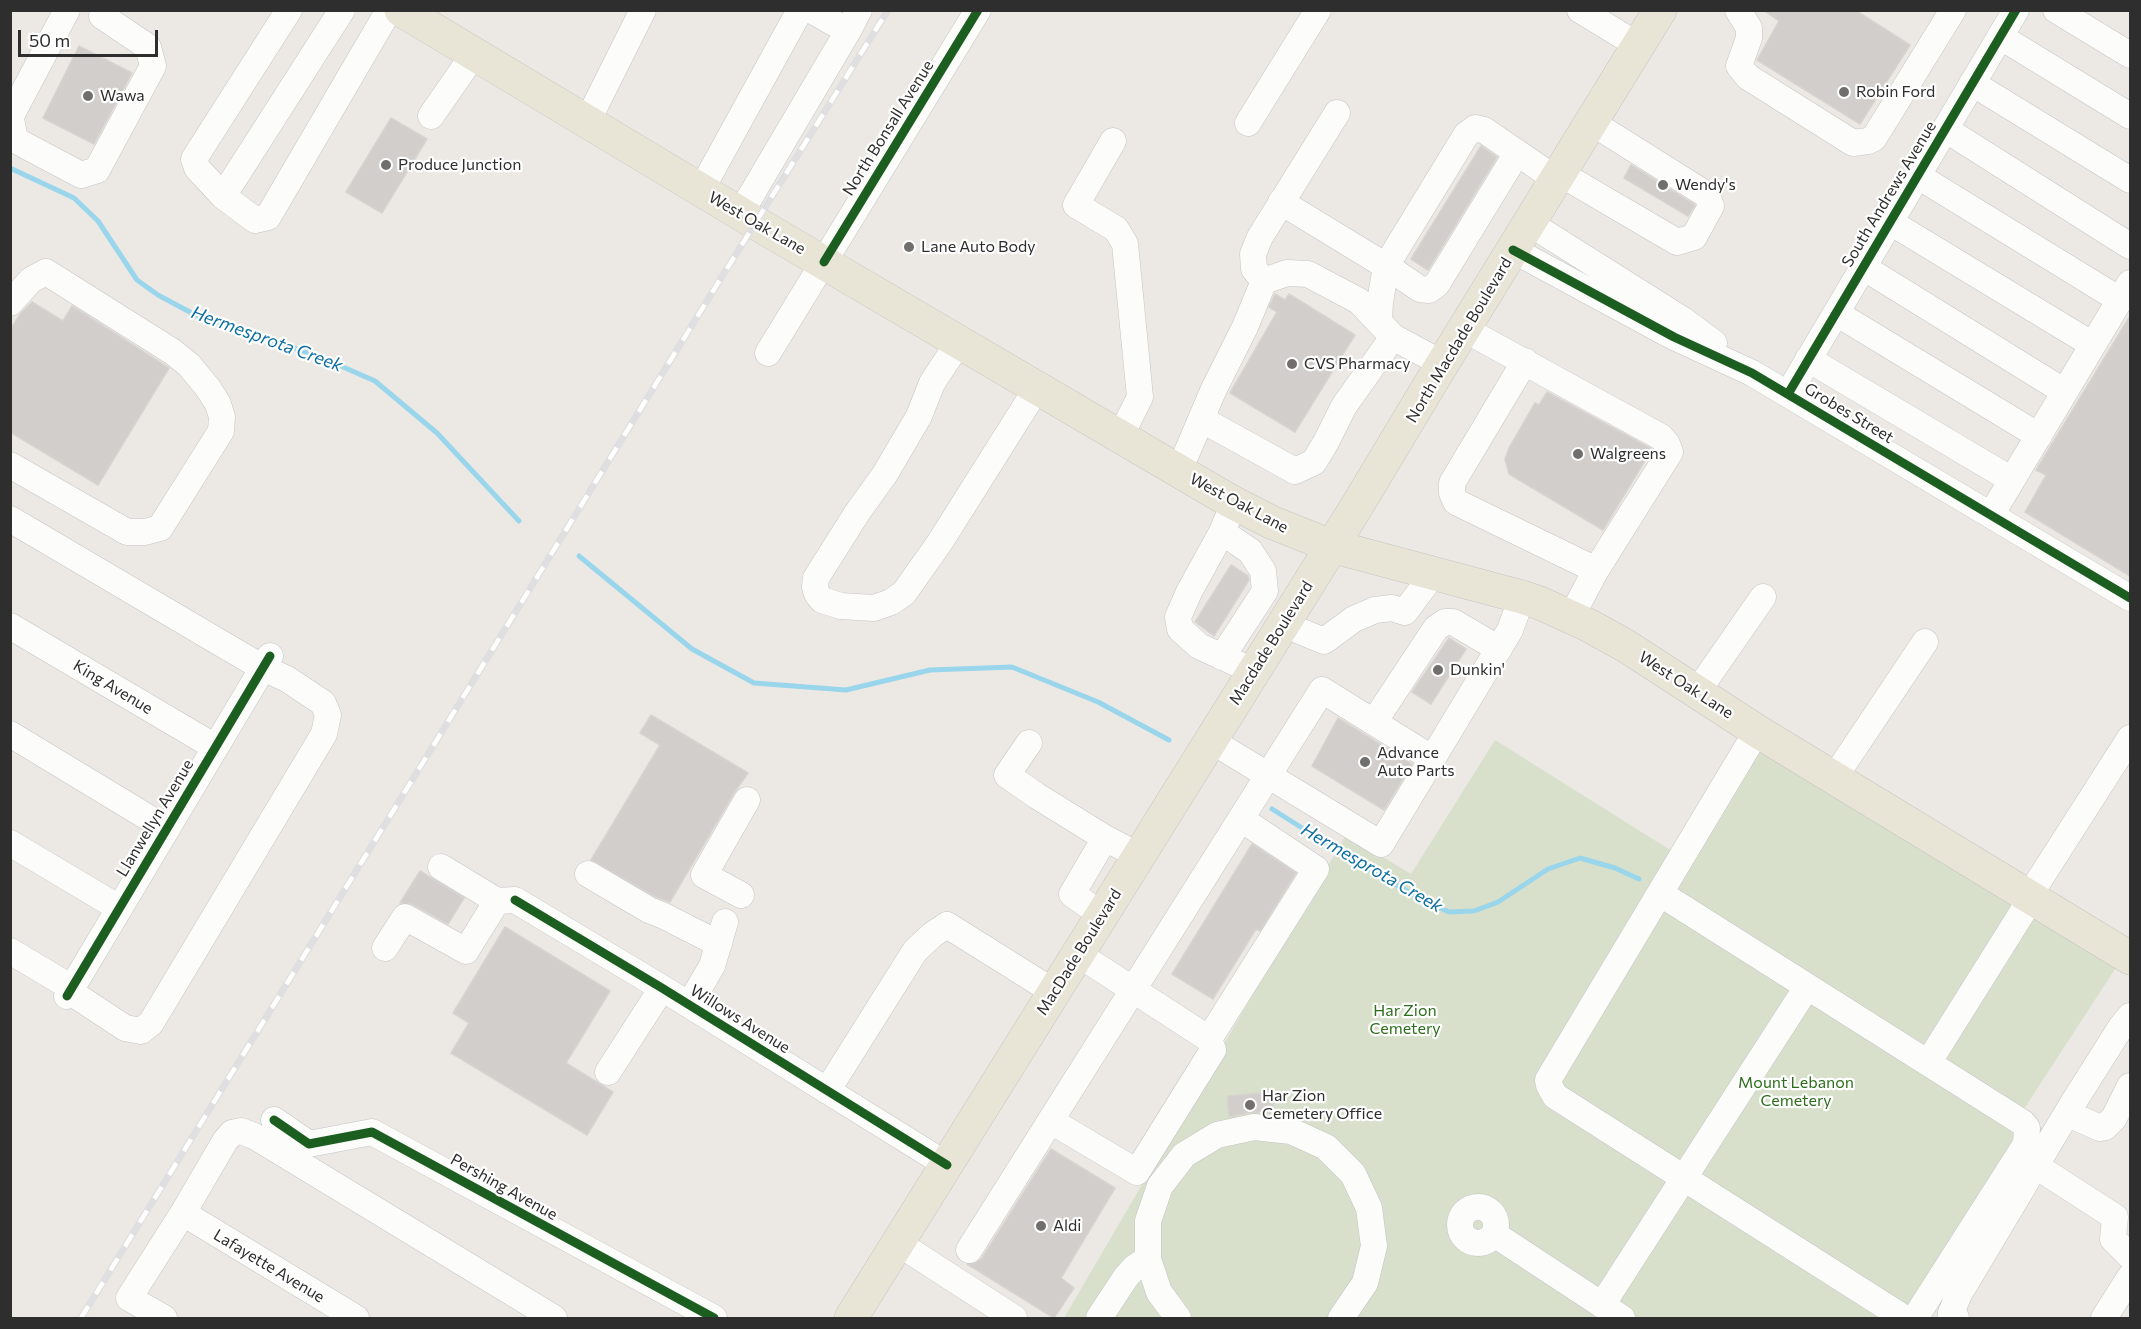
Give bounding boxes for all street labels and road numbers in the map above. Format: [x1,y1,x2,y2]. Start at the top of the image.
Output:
street label: North Bonsall Avenue [839,57,937,199]
street label: South Andrews Avenue [1838,118,1940,270]
street label: West Oak Lane [705,187,809,259]
street label: North Macdade Boulevard [1402,254,1516,426]
street label: Grobes Street [1801,379,1897,447]
street label: West Oak Lane [1186,469,1292,537]
street label: Macdade Boulevard [1225,577,1317,709]
street label: West Oak Lane [1635,647,1737,723]
street label: King Avenue [70,656,156,718]
street label: Llanwellyn Avenue [112,756,198,880]
street label: MacDade Boulevard [1032,885,1126,1019]
street label: Willows Avenue [686,981,794,1057]
street label: Pershing Avenue [447,1150,561,1224]
street label: Lafayette Avenue [210,1225,328,1307]

